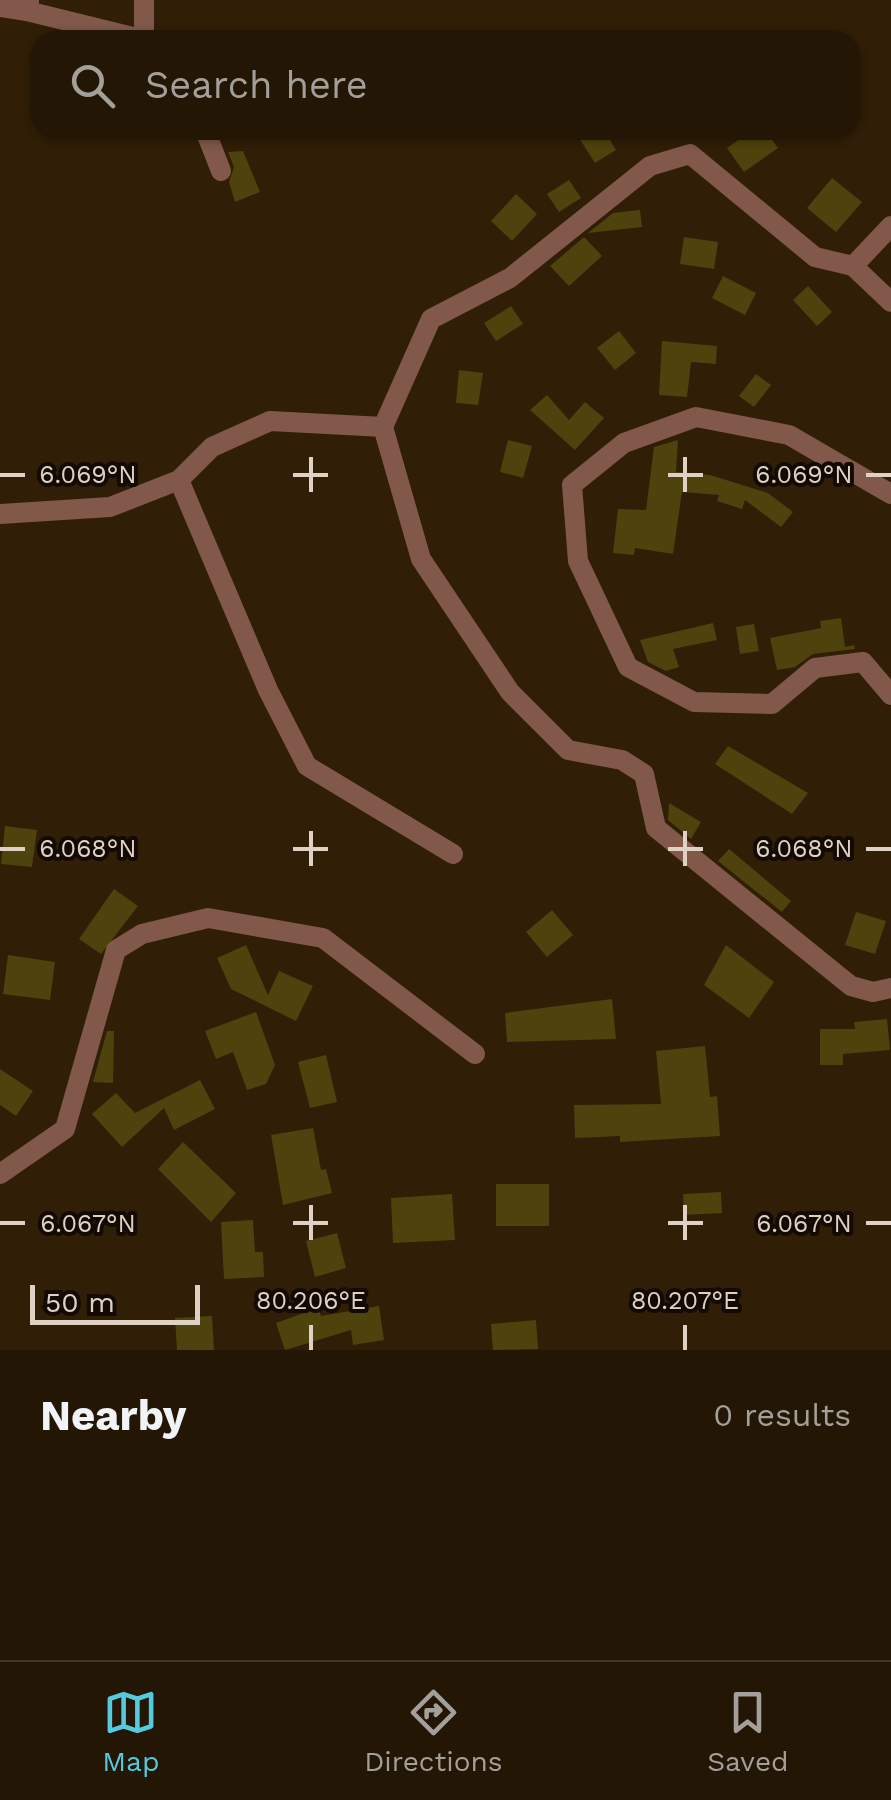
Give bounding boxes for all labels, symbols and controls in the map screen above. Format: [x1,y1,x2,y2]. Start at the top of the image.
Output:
search box [30,30,861,140]
icon: search [65,58,120,113]
text: Search here [145,63,368,107]
text: 6.069°N [39,460,137,489]
text: 6.069°N [755,460,853,489]
text: 6.068°N [39,834,137,863]
text: 6.068°N [755,834,853,863]
text: 6.067°N [40,1209,136,1238]
text: 6.067°N [756,1209,852,1238]
scale bar [30,1280,200,1324]
text: 50 m [45,1286,115,1319]
text: 80.206°E [256,1286,366,1315]
text: 80.207°E [631,1286,739,1315]
text: Nearby [40,1391,187,1440]
text: 0 results [713,1396,851,1434]
tab: Map [102,1685,160,1778]
tab: Directions [364,1685,503,1778]
tab: Saved [707,1685,789,1778]

